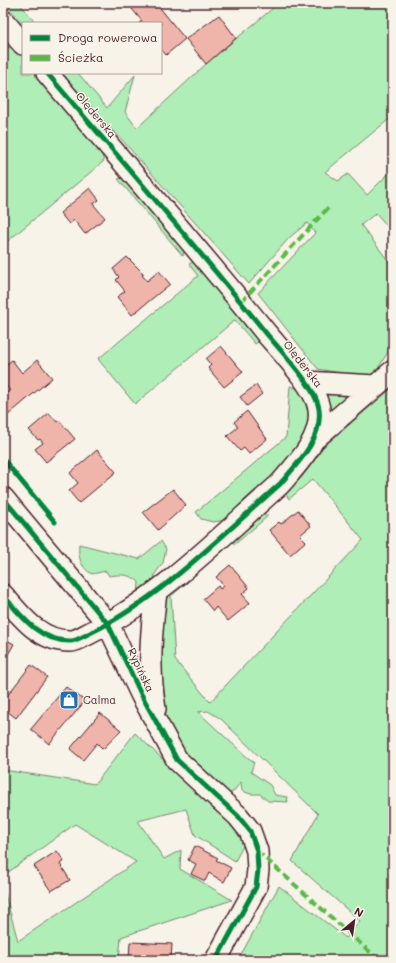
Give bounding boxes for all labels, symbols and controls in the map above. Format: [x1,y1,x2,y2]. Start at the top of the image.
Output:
legend [22,22,162,74]
text: Droga rowerowa [58,29,157,45]
text: Ścieżka [58,49,103,65]
street label: Olęderska [73,89,120,141]
street label: Olęderska [280,337,327,390]
street label: Rypińska [125,645,158,694]
shop icon: Calma [58,689,80,711]
place label: Calma [83,692,116,707]
north arrow [334,901,374,941]
text: N [352,903,366,920]

